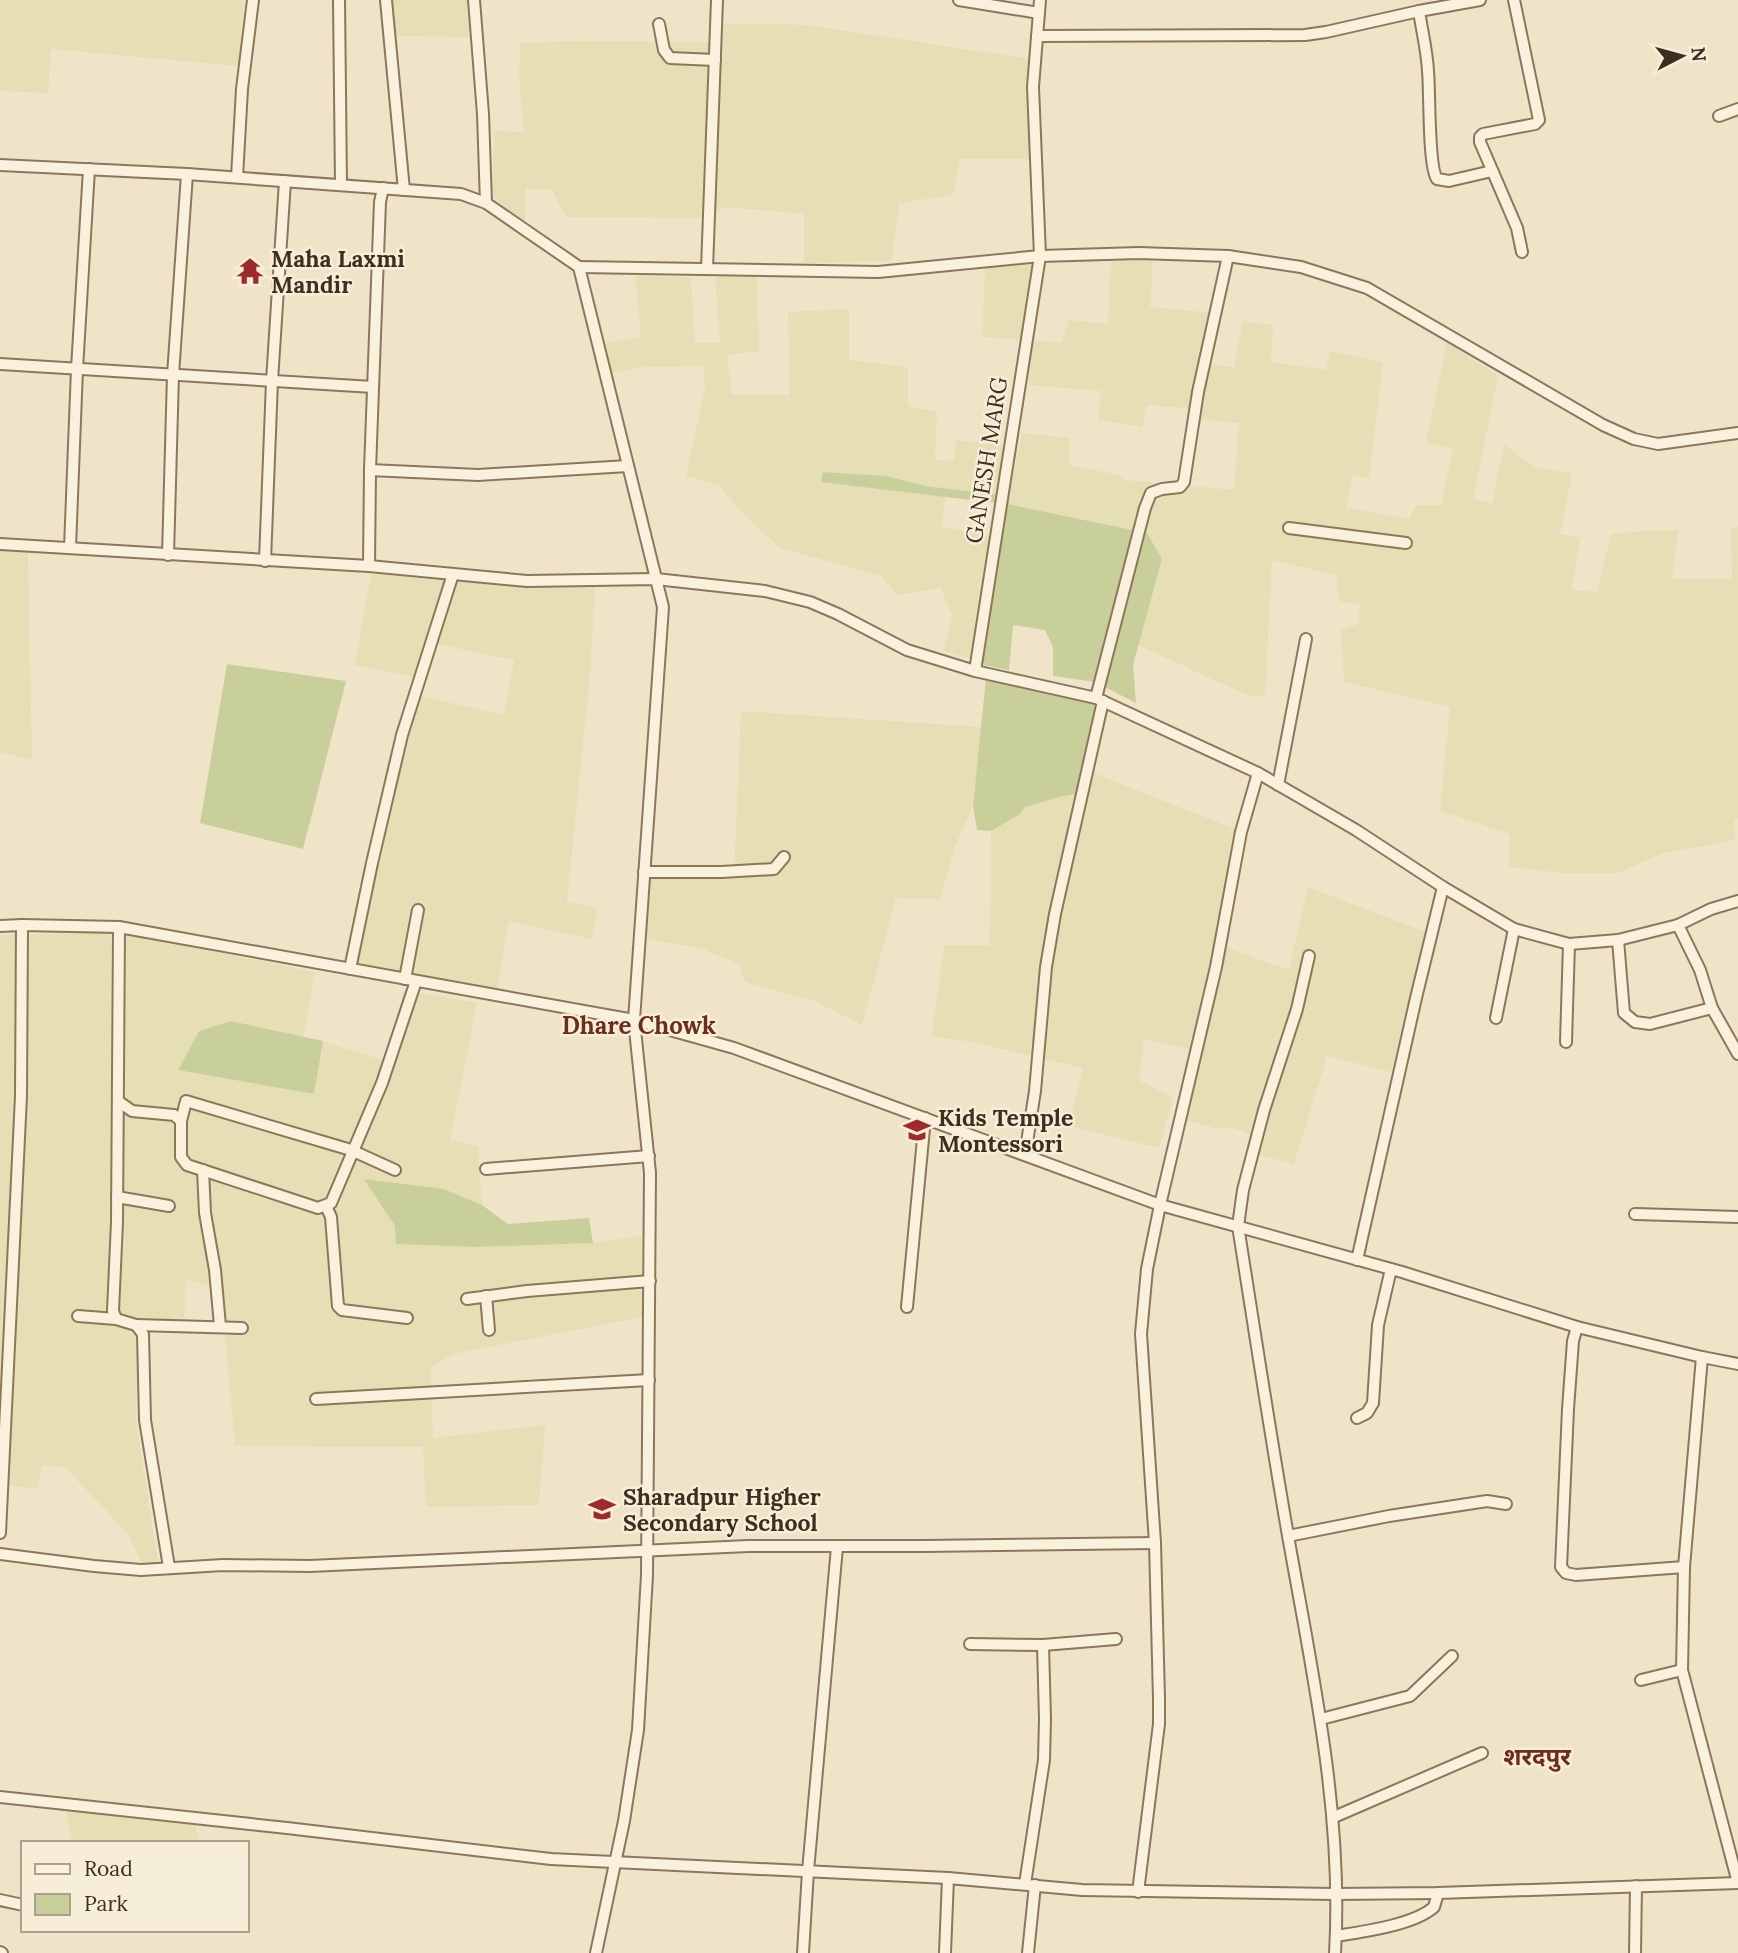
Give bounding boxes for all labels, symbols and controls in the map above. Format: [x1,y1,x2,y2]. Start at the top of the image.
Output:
north arrow [1647,21,1717,91]
text: N [1686,46,1712,63]
place label: Maha Laxmi Mandir [271,244,405,299]
temple icon: Maha Laxmi Mandir [235,256,265,286]
street label: GANESH MARG [959,374,1014,545]
district label: Dhare Chowk [562,1010,716,1041]
place label: Kids Temple Montessori [938,1103,1073,1158]
school or university icon: Kids Temple Montessori [902,1115,932,1145]
place label: Sharadpur Higher Secondary School [623,1482,821,1537]
school or university icon: Sharadpur Higher Secondary School [587,1494,617,1524]
district label: शरदपुर [1503,1741,1571,1772]
legend [21,1841,248,1932]
text: Road [84,1855,133,1882]
text: Park [84,1890,128,1917]

